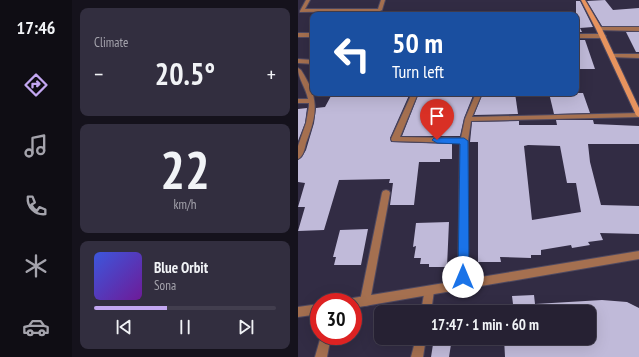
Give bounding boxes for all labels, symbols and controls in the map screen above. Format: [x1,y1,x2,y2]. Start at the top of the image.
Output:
text: 17:46 [17,16,55,39]
text: 50 m [392,24,443,61]
icon: left [326,28,378,80]
text: Climate [94,34,128,51]
text: 20.5° [155,54,215,93]
text: − [94,60,103,88]
text: + [267,60,276,88]
text: Turn left [392,60,444,83]
icon: directions [22,71,50,99]
pin [420,99,454,140]
icon: arrive [426,105,448,127]
icon: music [22,132,50,160]
text: 22 [160,136,210,203]
icon: phone [22,192,50,220]
text: km/h [173,196,197,213]
icon: climate [22,252,50,280]
position arrow [442,256,484,298]
text: Blue Orbit [154,258,208,277]
text: Sona [154,277,176,294]
speed limit sign: 30 [310,293,362,345]
icon: car [22,313,50,341]
text: 17:47 · 1 min · 60 m [431,315,539,334]
icon: previous [113,316,135,338]
icon: pause [174,316,196,338]
icon: next [235,316,257,338]

